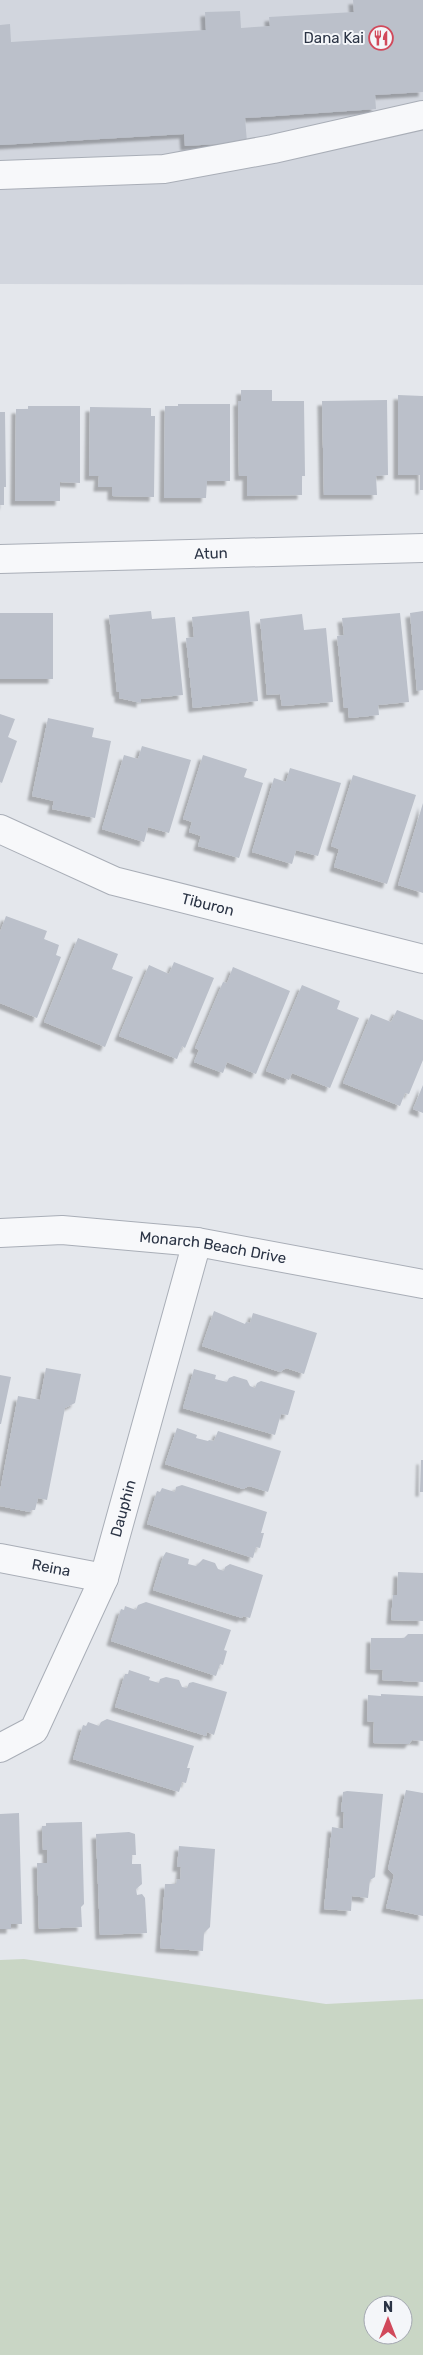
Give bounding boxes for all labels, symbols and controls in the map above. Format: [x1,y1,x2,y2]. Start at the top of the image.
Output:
restaurant icon: Dana Kai [368,25,394,51]
place label: Dana Kai [304,29,364,47]
street label: Atun [194,544,228,563]
street label: Tiburon [180,889,236,920]
street label: Monarch Beach Drive [139,1228,288,1267]
street label: Dauphin [107,1478,140,1539]
street label: Reina [30,1555,72,1580]
north arrow [363,2295,413,2345]
text: N [383,2299,393,2316]

